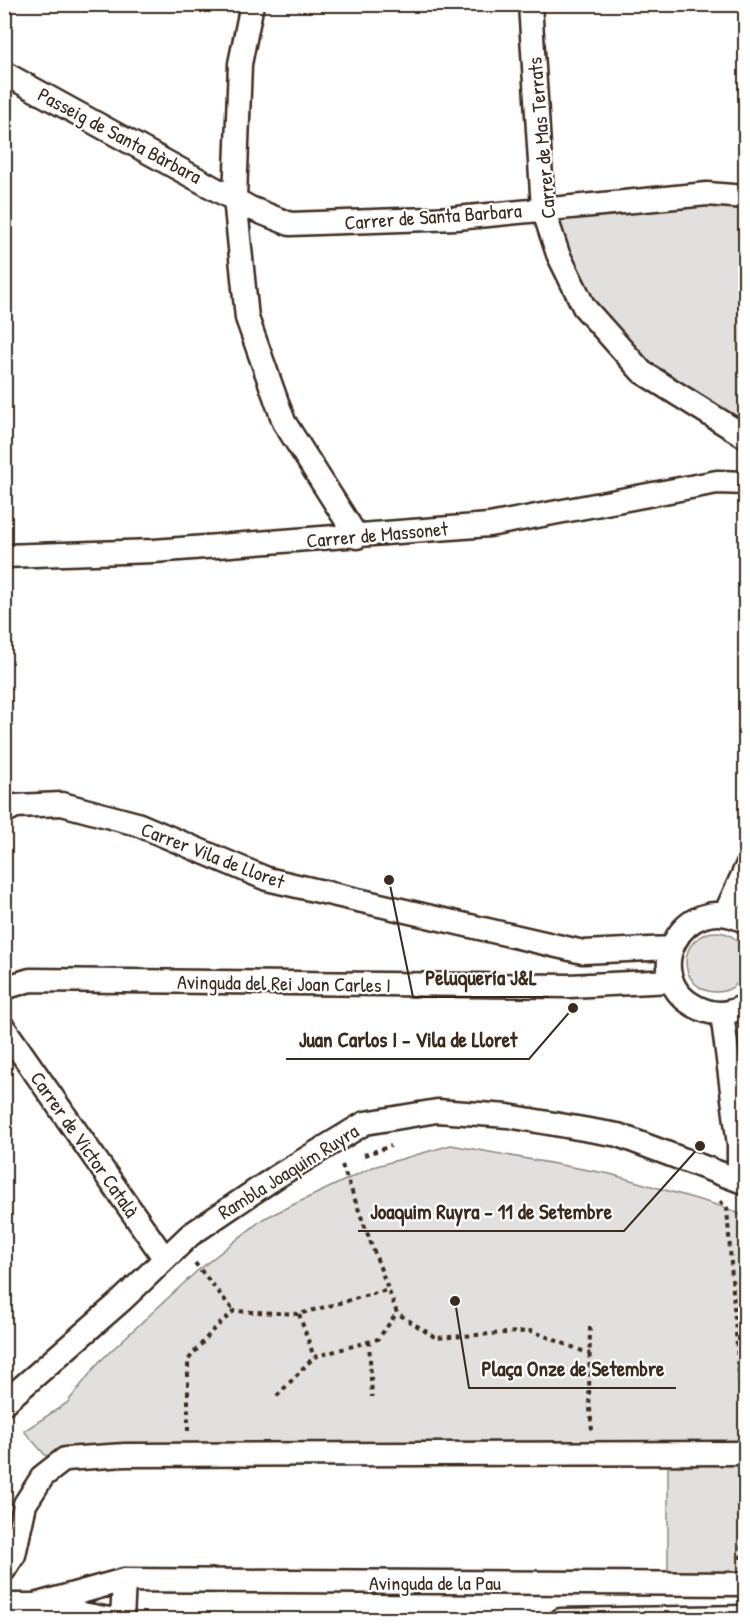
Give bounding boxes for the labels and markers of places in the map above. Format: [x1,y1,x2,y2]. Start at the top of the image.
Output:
callout: Peluquería J&L [413,958,549,997]
callout: Juan Carlos I - Vila de Lloret [286,1020,529,1059]
callout: Joaquim Ruyra - 11 de Setembre [358,1192,624,1231]
callout: Plaça Onze de Setembre [469,1349,676,1388]

